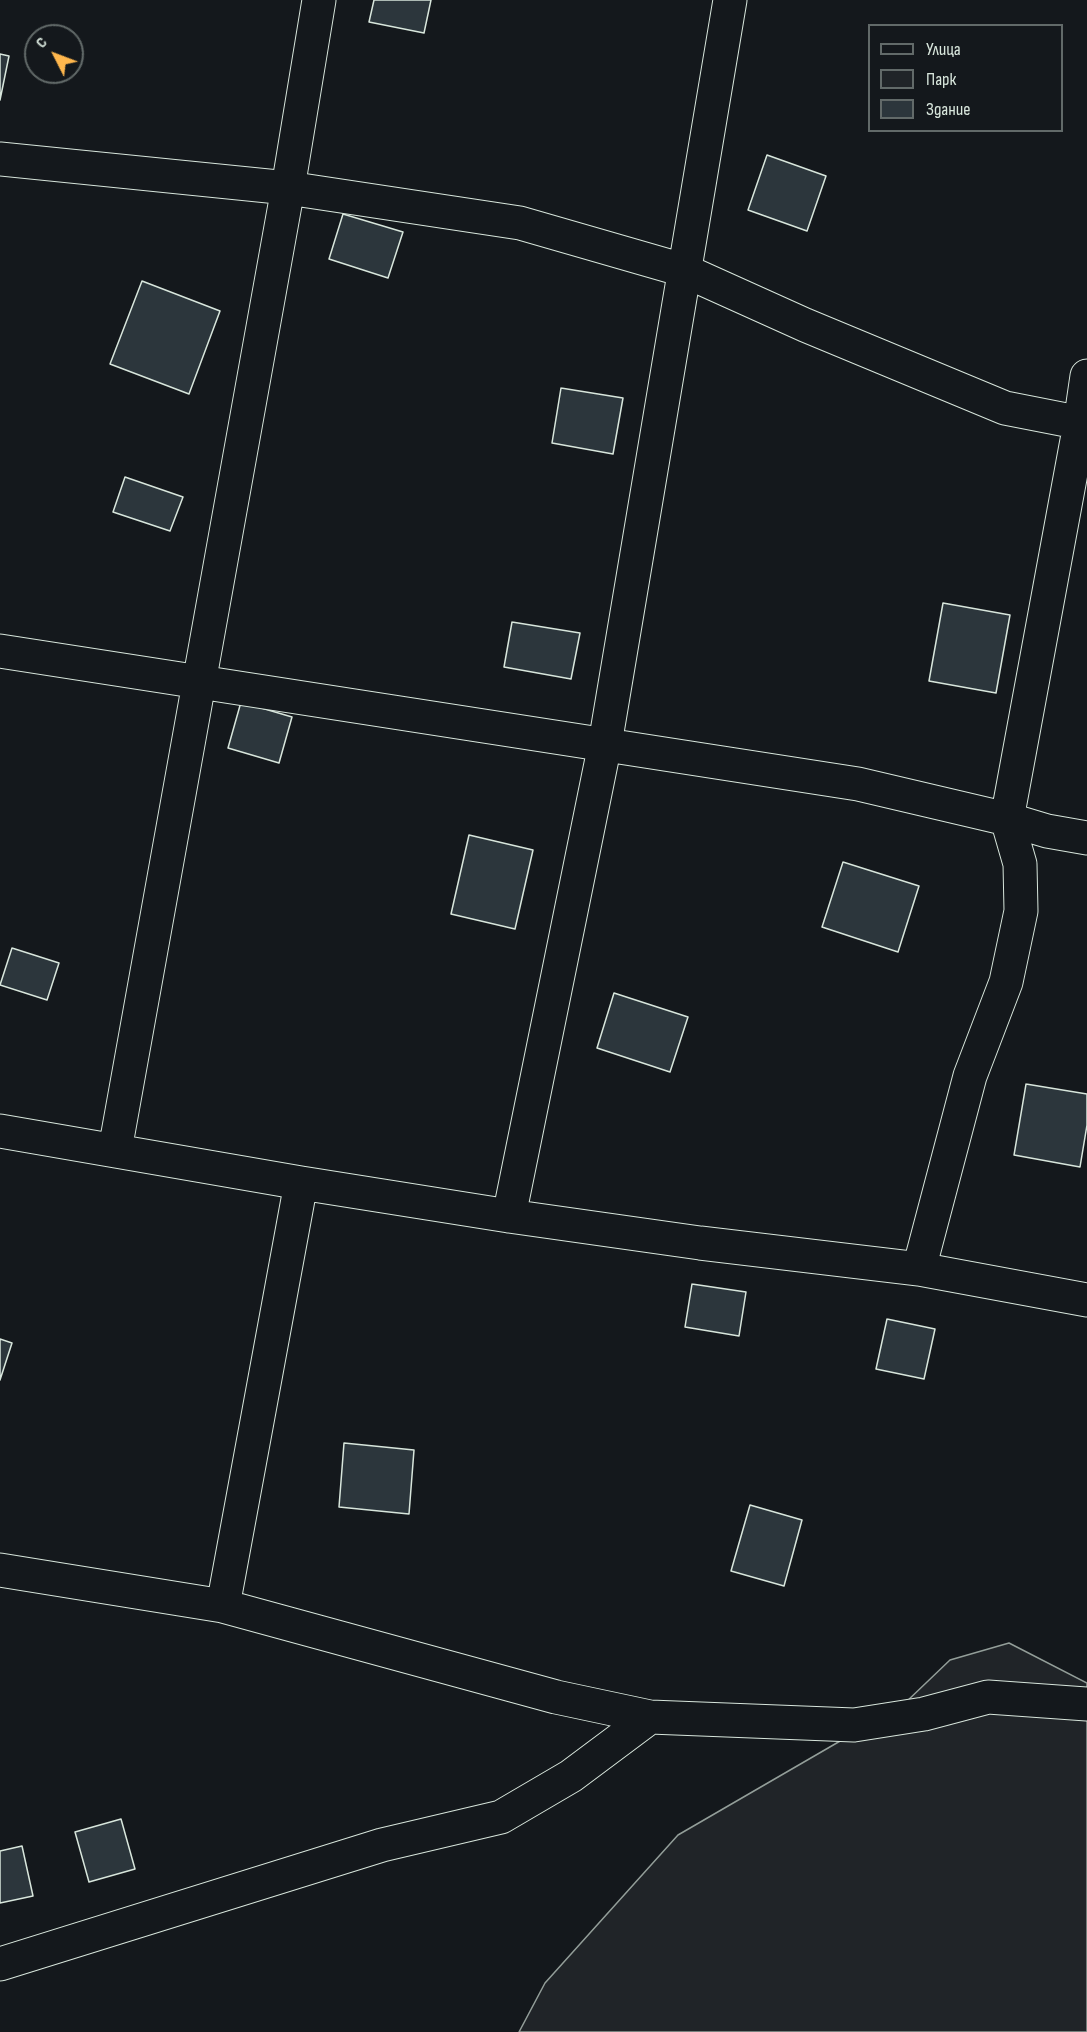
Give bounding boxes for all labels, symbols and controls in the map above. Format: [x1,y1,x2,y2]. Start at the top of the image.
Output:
north arrow [24,24,84,84]
legend [868,24,1063,132]
text: С [32,34,52,52]
text: Улица [926,39,961,60]
text: Парк [926,69,956,90]
text: Здание [926,99,971,120]

